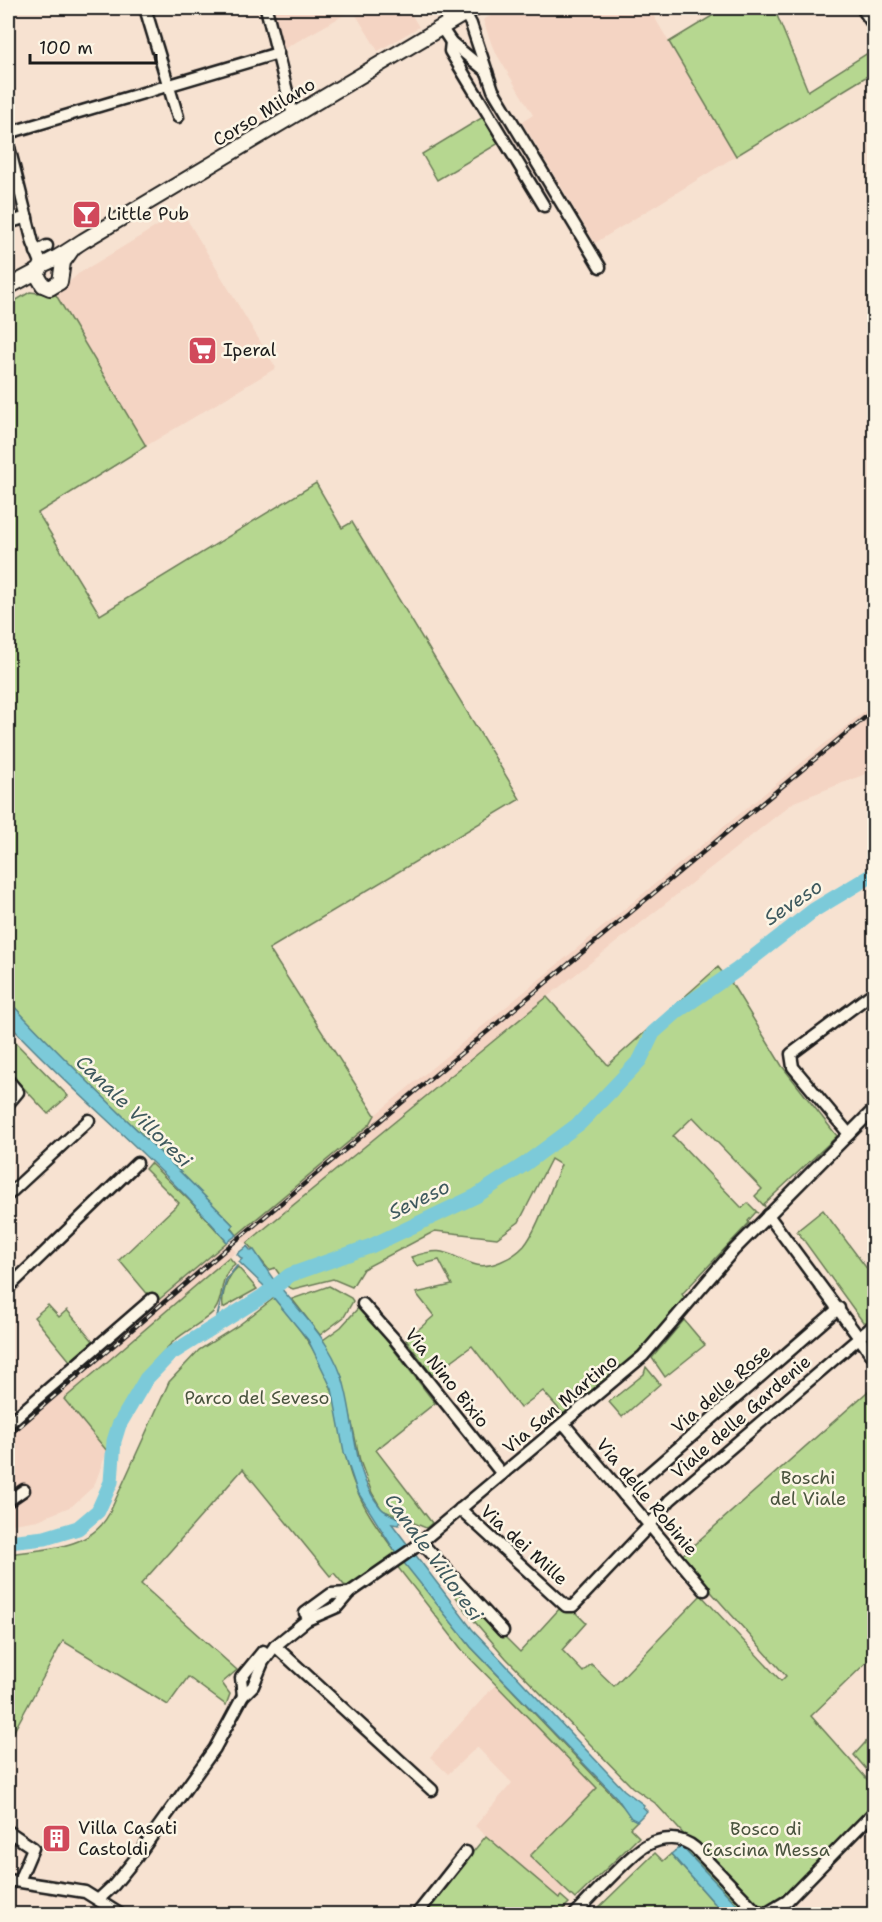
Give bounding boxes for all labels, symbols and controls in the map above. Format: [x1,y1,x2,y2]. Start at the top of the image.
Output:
scale bar [30,27,156,65]
text: 100 m [39,36,93,60]
street label: Corso Milano [208,72,320,152]
bar icon: Little Pub [70,198,102,230]
place label: Little Pub [107,202,189,226]
supermarket icon: Iperal [186,334,218,366]
place label: Iperal [223,338,277,362]
water label: Seveso [759,873,827,931]
water label: Canale Villoresi [70,1049,198,1173]
water label: Seveso [384,1173,454,1225]
street label: Via Nino Bixio [399,1323,495,1433]
street label: Via delle Rose [666,1339,776,1439]
street label: Via San Martino [498,1349,622,1459]
street label: Viale delle Gardenie [666,1350,816,1484]
park label: Parco del Seveso [185,1386,329,1410]
street label: Via delle Robinie [591,1433,703,1561]
park label: Boschi del Viale [770,1466,846,1511]
water label: Canale Villoresi [379,1488,489,1626]
street label: Via dei Mille [475,1499,573,1591]
place label: Villa Casati Castoldi [78,1816,177,1861]
park label: Bosco di Cascina Messa [702,1817,830,1862]
building icon: Villa Casati Castoldi [41,1822,73,1854]

